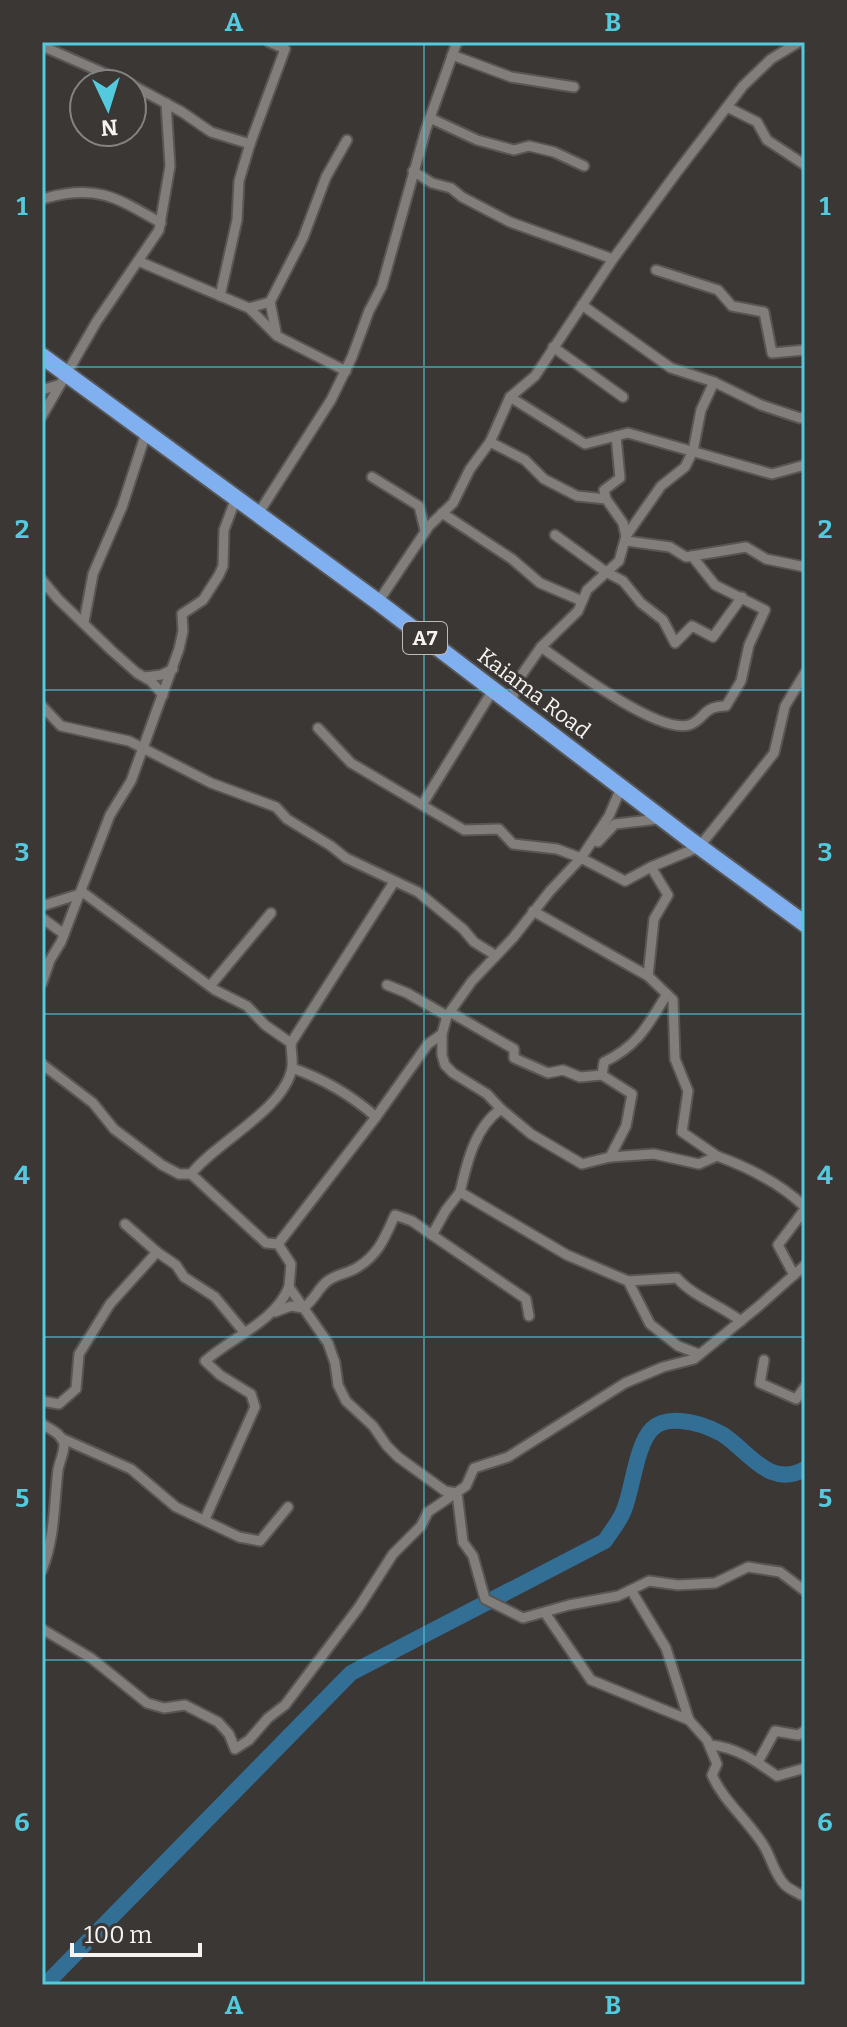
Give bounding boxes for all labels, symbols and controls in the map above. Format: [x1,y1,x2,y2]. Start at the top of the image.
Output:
text: A [225,7,244,38]
text: B [605,7,621,38]
north arrow [68,68,148,148]
text: N [100,113,119,142]
text: 1 [16,191,28,222]
text: 1 [819,191,831,222]
text: 2 [15,514,29,545]
text: 2 [818,514,832,545]
road number: A7 [403,622,447,654]
street label: Kaiama Road [472,642,596,744]
text: 3 [15,837,29,868]
text: 3 [818,837,832,868]
text: 4 [14,1160,30,1191]
text: 4 [817,1160,833,1191]
text: 5 [15,1483,29,1514]
text: 5 [818,1483,832,1514]
text: 6 [14,1807,30,1838]
text: 6 [817,1807,833,1838]
scale bar [72,1907,200,1957]
text: 100 m [84,1921,152,1949]
text: A [225,1990,244,2021]
text: B [605,1990,621,2021]

